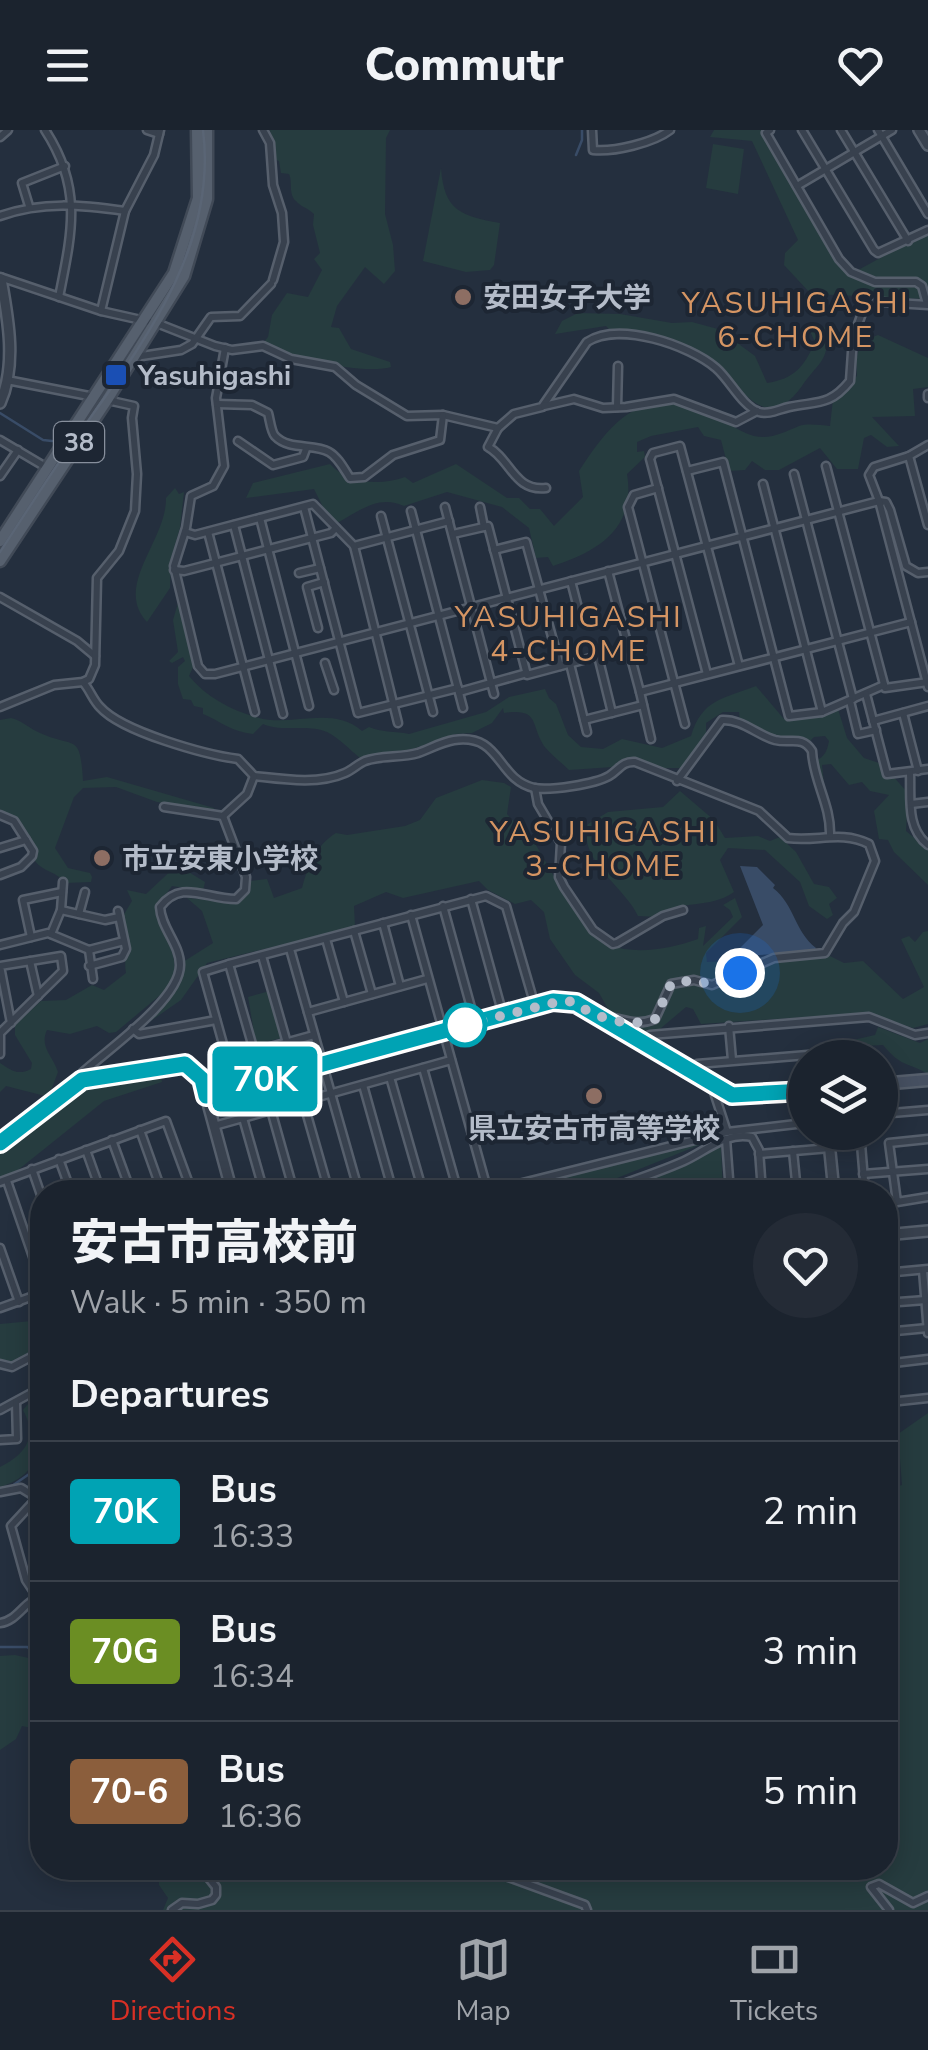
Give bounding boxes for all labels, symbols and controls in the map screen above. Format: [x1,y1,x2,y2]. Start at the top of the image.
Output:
text: Commutr [365,35,563,96]
icon: menu [40,38,95,93]
icon: heart [833,38,888,93]
place label: 安田女子大学 [483,279,651,317]
district label: YASUHIGASHI 6-CHOME [681,283,910,358]
marker: 安田女子大学 [452,286,474,308]
place label: Yasuhigashi [137,357,291,395]
marker: Yasuhigashi [103,362,129,388]
road number: 38 [54,422,104,462]
district label: YASUHIGASHI 4-CHOME [454,597,683,672]
district label: YASUHIGASHI 3-CHOME [489,812,718,887]
place label: 市立安東小学校 [122,840,318,878]
marker: 市立安東小学校 [91,847,113,869]
your location [715,948,765,998]
unlabelled marker [444,1004,486,1046]
map controls [788,1040,898,1150]
button: layers [788,1040,898,1150]
line badge: 70K [208,1046,322,1112]
text: 70K [232,1056,298,1103]
marker: 県立安古市高等学校 [583,1085,605,1107]
place label: 県立安古市高等学校 [468,1110,720,1148]
text: 安古市高校前 [70,1210,358,1276]
button: heart [753,1213,858,1318]
text: Walk · 5 min · 350 m [70,1281,367,1324]
text: Departures [70,1369,269,1420]
text: Bus [210,1464,277,1515]
text: 2 min [763,1486,858,1537]
text: 70K [92,1488,158,1535]
text: 16:33 [210,1515,294,1558]
text: Bus [210,1604,277,1655]
text: 3 min [763,1626,858,1677]
text: 70G [91,1628,159,1675]
text: 16:34 [210,1655,294,1698]
text: Bus [218,1744,285,1795]
text: 5 min [763,1766,858,1817]
text: 70-6 [90,1768,168,1815]
text: 16:36 [218,1795,302,1838]
tab: Directions [110,1932,236,2030]
tab: Map [455,1932,511,2030]
tab: Tickets [730,1932,818,2030]

